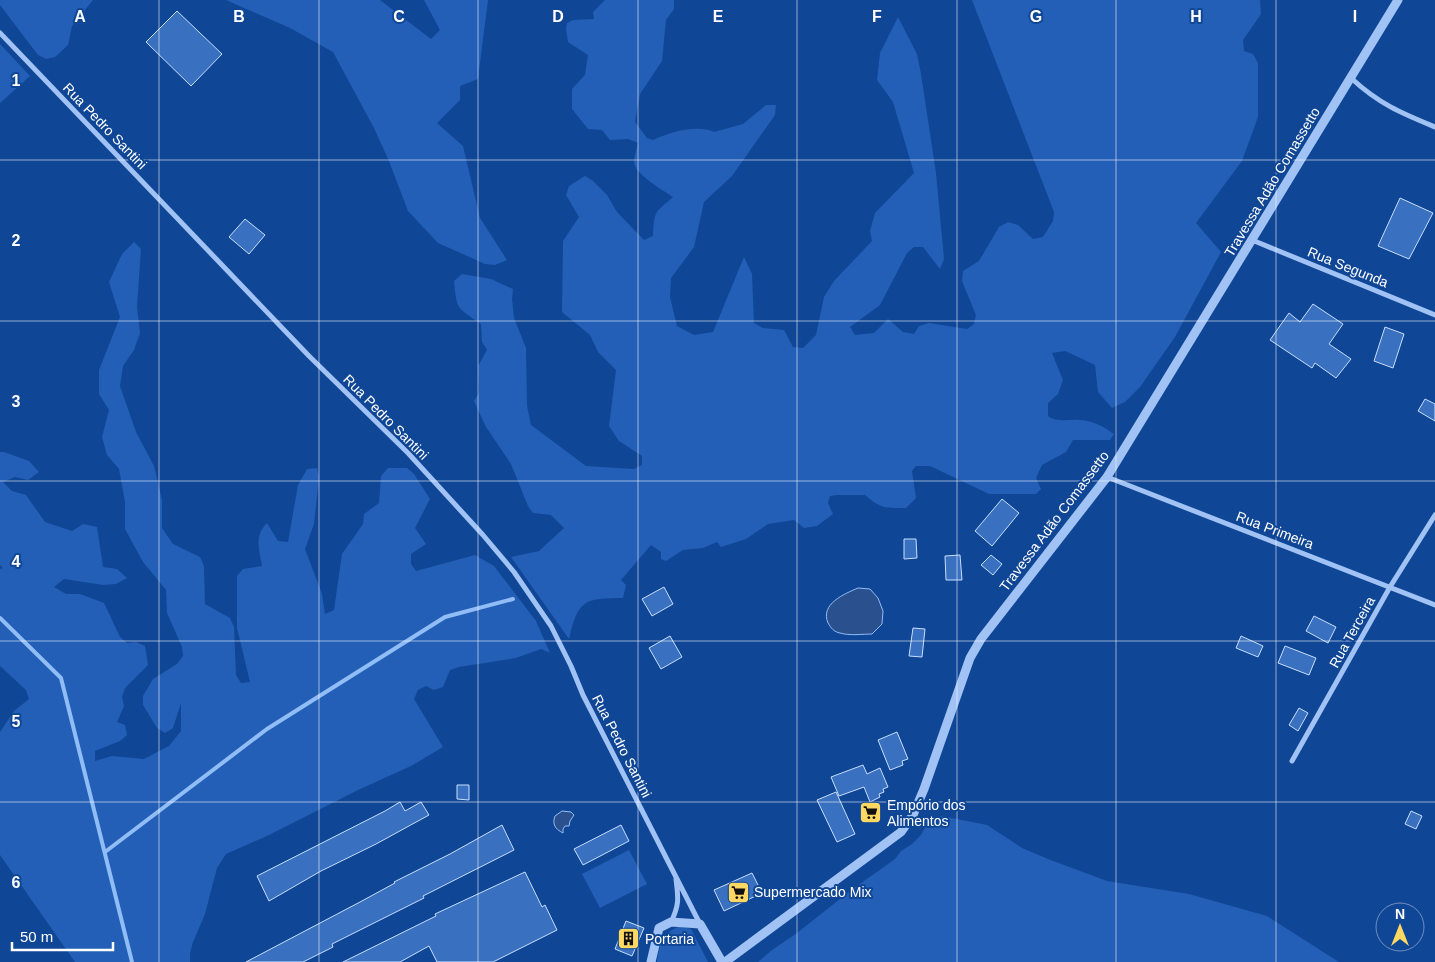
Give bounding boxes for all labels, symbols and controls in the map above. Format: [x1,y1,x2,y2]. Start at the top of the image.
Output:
text: A [74,8,86,25]
text: B [233,8,245,25]
text: C [393,8,405,25]
text: D [552,8,564,25]
text: E [713,8,724,25]
text: F [872,8,882,25]
text: G [1030,8,1042,25]
text: H [1190,8,1202,25]
text: I [1353,8,1357,25]
text: 1 [12,72,21,89]
street label: Rua Pedro Santini [60,80,150,172]
street label: Travessa Adão Comassetto [1221,104,1323,260]
text: 2 [12,232,21,249]
street label: Rua Segunda [1305,244,1391,291]
street label: Rua Pedro Santini [340,371,432,463]
text: 3 [12,393,21,410]
street label: Travessa Adão Comassetto [996,448,1112,594]
street label: Rua Primeira [1234,508,1316,552]
text: 4 [12,553,21,570]
street label: Rua Terceira [1326,593,1378,670]
street label: Rua Pedro Santini [589,692,655,800]
text: 5 [12,713,21,730]
place label: Empório dos Alimentos [887,797,966,829]
supermarket icon: Empório dos Alimentos [859,801,883,825]
text: 6 [12,874,21,891]
supermarket icon: Supermercado Mix [726,880,750,904]
place label: Supermercado Mix [754,884,872,900]
north arrow [1375,902,1425,952]
text: N [1395,906,1405,922]
scale bar [12,920,114,952]
building icon: Portaria [617,927,641,951]
text: 50 m [20,928,53,945]
place label: Portaria [645,931,694,947]

